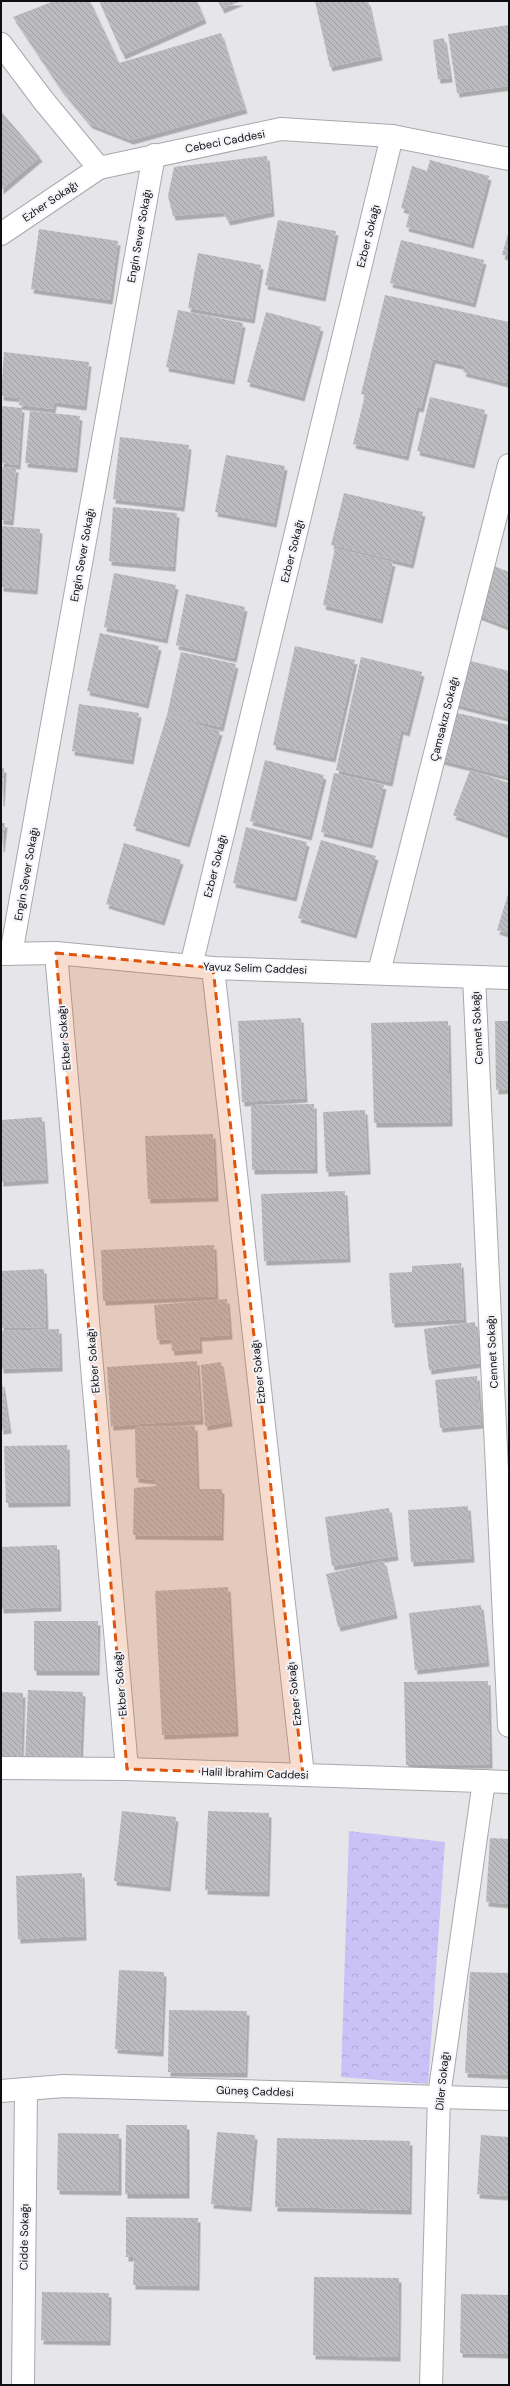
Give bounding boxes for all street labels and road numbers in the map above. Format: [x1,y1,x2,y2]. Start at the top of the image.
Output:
street label: Cebeci Caddesi [184,126,266,156]
street label: Ezher Sokağı [20,177,80,225]
street label: Engin Sever Sokağı [124,188,154,284]
street label: Ezber Sokağı [353,203,383,269]
street label: Engin Sever Sokağı [67,507,97,603]
street label: Ezber Sokağı [277,518,307,584]
street label: Çamsakızı Sokağı [427,675,461,763]
street label: Engin Sever Sokağı [11,826,41,922]
street label: Ezber Sokağı [200,833,230,899]
street label: Yavuz Selim Caddesi [203,959,307,977]
street label: Cennet Sokağı [468,991,486,1065]
street label: Ekber Sokağı [54,1005,74,1071]
street label: Cennet Sokağı [483,1315,501,1389]
street label: Ekber Sokağı [83,1328,103,1394]
street label: Ezber Sokağı [248,1339,268,1405]
street label: Ekber Sokağı [110,1651,130,1717]
street label: Ezber Sokağı [284,1661,304,1727]
street label: Halil İbrahim Caddesi [201,1764,309,1782]
street label: Diler Sokağı [432,2051,452,2111]
street label: Güneş Caddesi [216,2083,294,2099]
street label: Cidde Sokağı [16,2204,32,2270]

